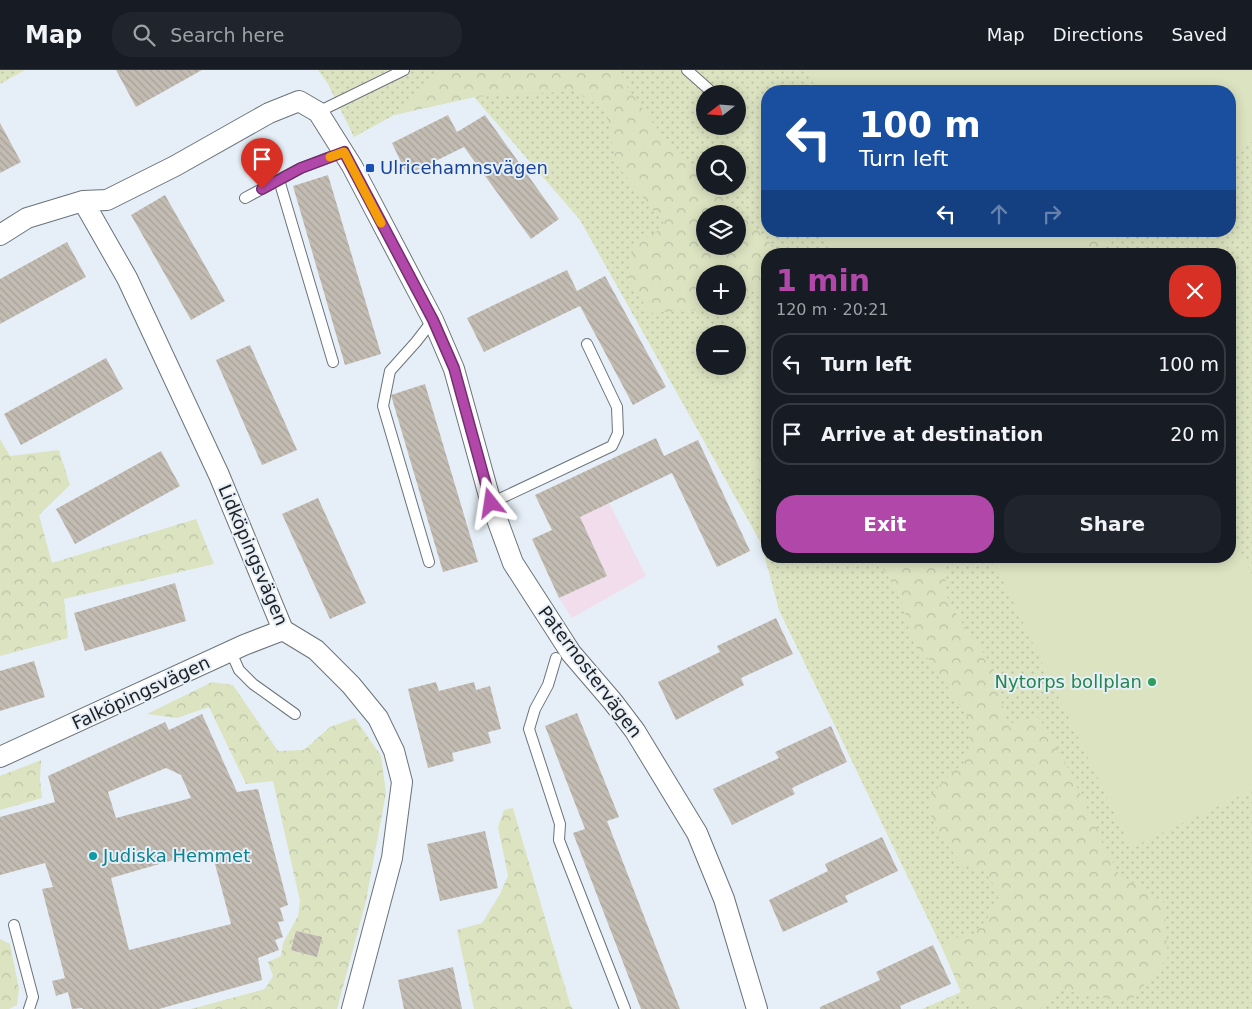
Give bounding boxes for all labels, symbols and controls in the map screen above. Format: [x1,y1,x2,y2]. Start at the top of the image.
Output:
search box [112,12,462,57]
text: Map [25,21,82,49]
icon: search [130,21,158,49]
text: Search here [170,24,284,46]
text: Map [987,24,1025,45]
text: Directions [1053,24,1143,45]
text: Saved [1171,24,1227,45]
north arrow [696,85,746,135]
map controls [696,85,746,375]
icon: left [776,105,841,170]
text: 100 m [859,105,981,145]
pin [241,138,283,189]
icon: arrive [248,145,276,173]
button: search [696,145,746,195]
text: Turn left [859,146,948,171]
place label: Ulricehamnsvägen [380,157,548,178]
marker: Ulricehamnsvägen [364,162,376,174]
icon: left [932,200,960,228]
icon: ahead [985,200,1013,228]
icon: right [1038,200,1066,228]
button: layers [696,205,746,255]
text: 1 min [776,263,870,298]
button: + [696,265,746,315]
button: close [1169,265,1221,317]
text: 120 m · 20:21 [776,300,889,319]
button: − [696,325,746,375]
icon: left [778,350,806,378]
text: Turn left [821,353,912,375]
text: 100 m [1158,353,1219,375]
icon: arrive [778,420,806,448]
text: Arrive at destination [821,423,1043,445]
text: 20 m [1170,423,1219,445]
position arrow [464,476,516,528]
street label: Lidköpingsvägen [214,481,293,629]
button: Exit [776,495,994,553]
button: Share [1004,495,1221,553]
street label: Paternostervägen [534,602,647,742]
street label: Falköpingsvägen [68,651,213,734]
place label: Nytorps bollplan [995,671,1142,692]
marker: Nytorps bollplan [1146,676,1158,688]
place label: Judiska Hemmet [102,845,250,866]
marker: Judiska Hemmet [87,850,99,862]

